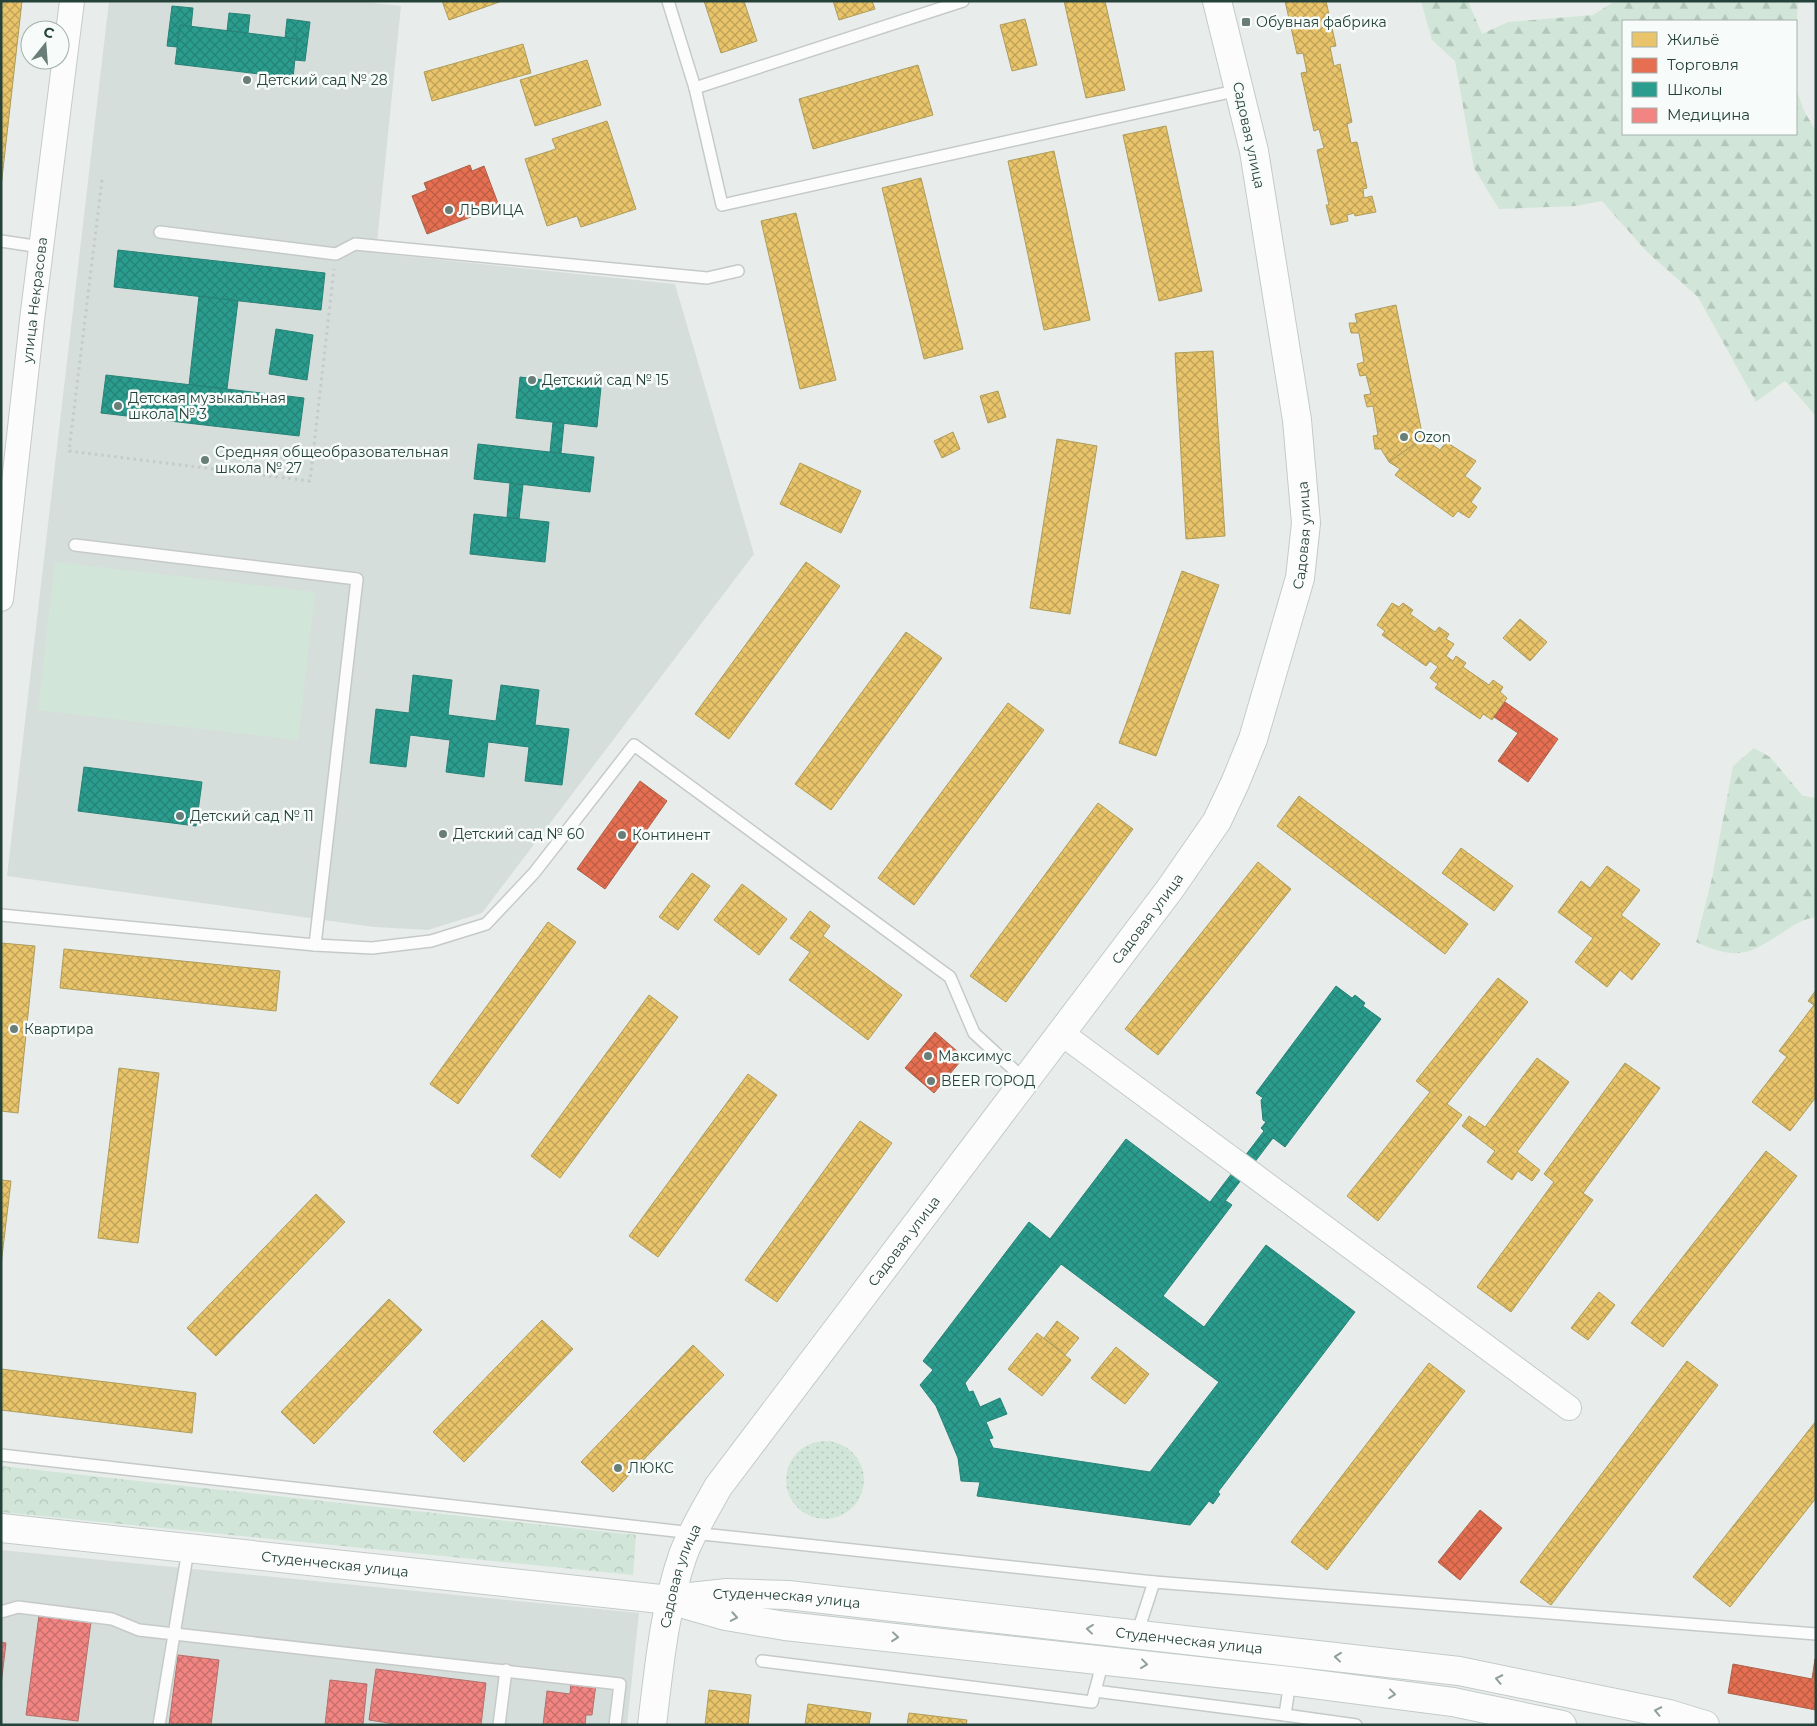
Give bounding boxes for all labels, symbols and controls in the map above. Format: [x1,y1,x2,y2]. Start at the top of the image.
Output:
place label: Обувная фабрика [1256,13,1387,31]
marker: Обувная фабрика [1240,16,1252,28]
north arrow [20,20,70,70]
legend [1622,20,1797,135]
text: С [41,22,56,43]
text: Жильё [1667,30,1720,49]
text: Торговля [1667,55,1739,74]
place label: Детский сад № 28 [257,71,388,89]
marker: Детский сад № 28 [241,74,253,86]
street label: Садовая улица [1229,80,1269,190]
text: Школы [1667,80,1723,99]
text: Медицина [1667,105,1750,124]
place label: ЛЬВИЦА [459,201,525,219]
marker: ЛЬВИЦА [443,204,455,216]
street label: улица Некрасова [18,236,51,365]
place label: Детский сад № 15 [542,371,669,389]
marker: Детский сад № 15 [526,374,538,386]
place label: Детская музыкальная школа № 3 [128,389,286,423]
marker: Детская музыкальная школа № 3 [112,400,124,412]
place label: Ozon [1414,428,1451,446]
marker: Ozon [1398,431,1410,443]
place label: Средняя общеобразовательная школа № 27 [215,443,449,477]
marker: Средняя общеобразовательная школа № 27 [199,454,211,466]
street label: Садовая улица [1288,481,1315,592]
place label: Детский сад № 11 [190,807,314,825]
marker: Детский сад № 11 [174,810,186,822]
place label: Детский сад № 60 [453,825,585,843]
place label: Континент [632,826,711,844]
marker: Детский сад № 60 [437,828,449,840]
marker: Континент [616,829,628,841]
street label: Садовая улица [1108,870,1187,968]
place label: Квартира [24,1020,94,1038]
marker: Квартира [8,1023,20,1035]
place label: Максимус [938,1047,1012,1065]
marker: Максимус [922,1050,934,1062]
place label: BEER ГОРОД [941,1072,1035,1090]
marker: BEER ГОРОД [925,1075,937,1087]
street label: Садовая улица [864,1192,944,1290]
place label: ЛЮКС [628,1459,674,1477]
marker: ЛЮКС [612,1462,624,1474]
street label: Садовая улица [656,1521,705,1630]
street label: Студенческая улица [260,1547,410,1581]
street label: Студенческая улица [712,1584,861,1612]
one-way arrow [729,1612,738,1622]
street label: Студенческая улица [1114,1623,1264,1658]
one-way arrow [1085,1624,1093,1635]
one-way arrow [891,1632,899,1643]
one-way arrow [1334,1652,1342,1663]
one-way arrow [1140,1658,1148,1669]
one-way arrow [1494,1674,1503,1685]
one-way arrow [1388,1688,1396,1699]
one-way arrow [1654,1707,1662,1717]

